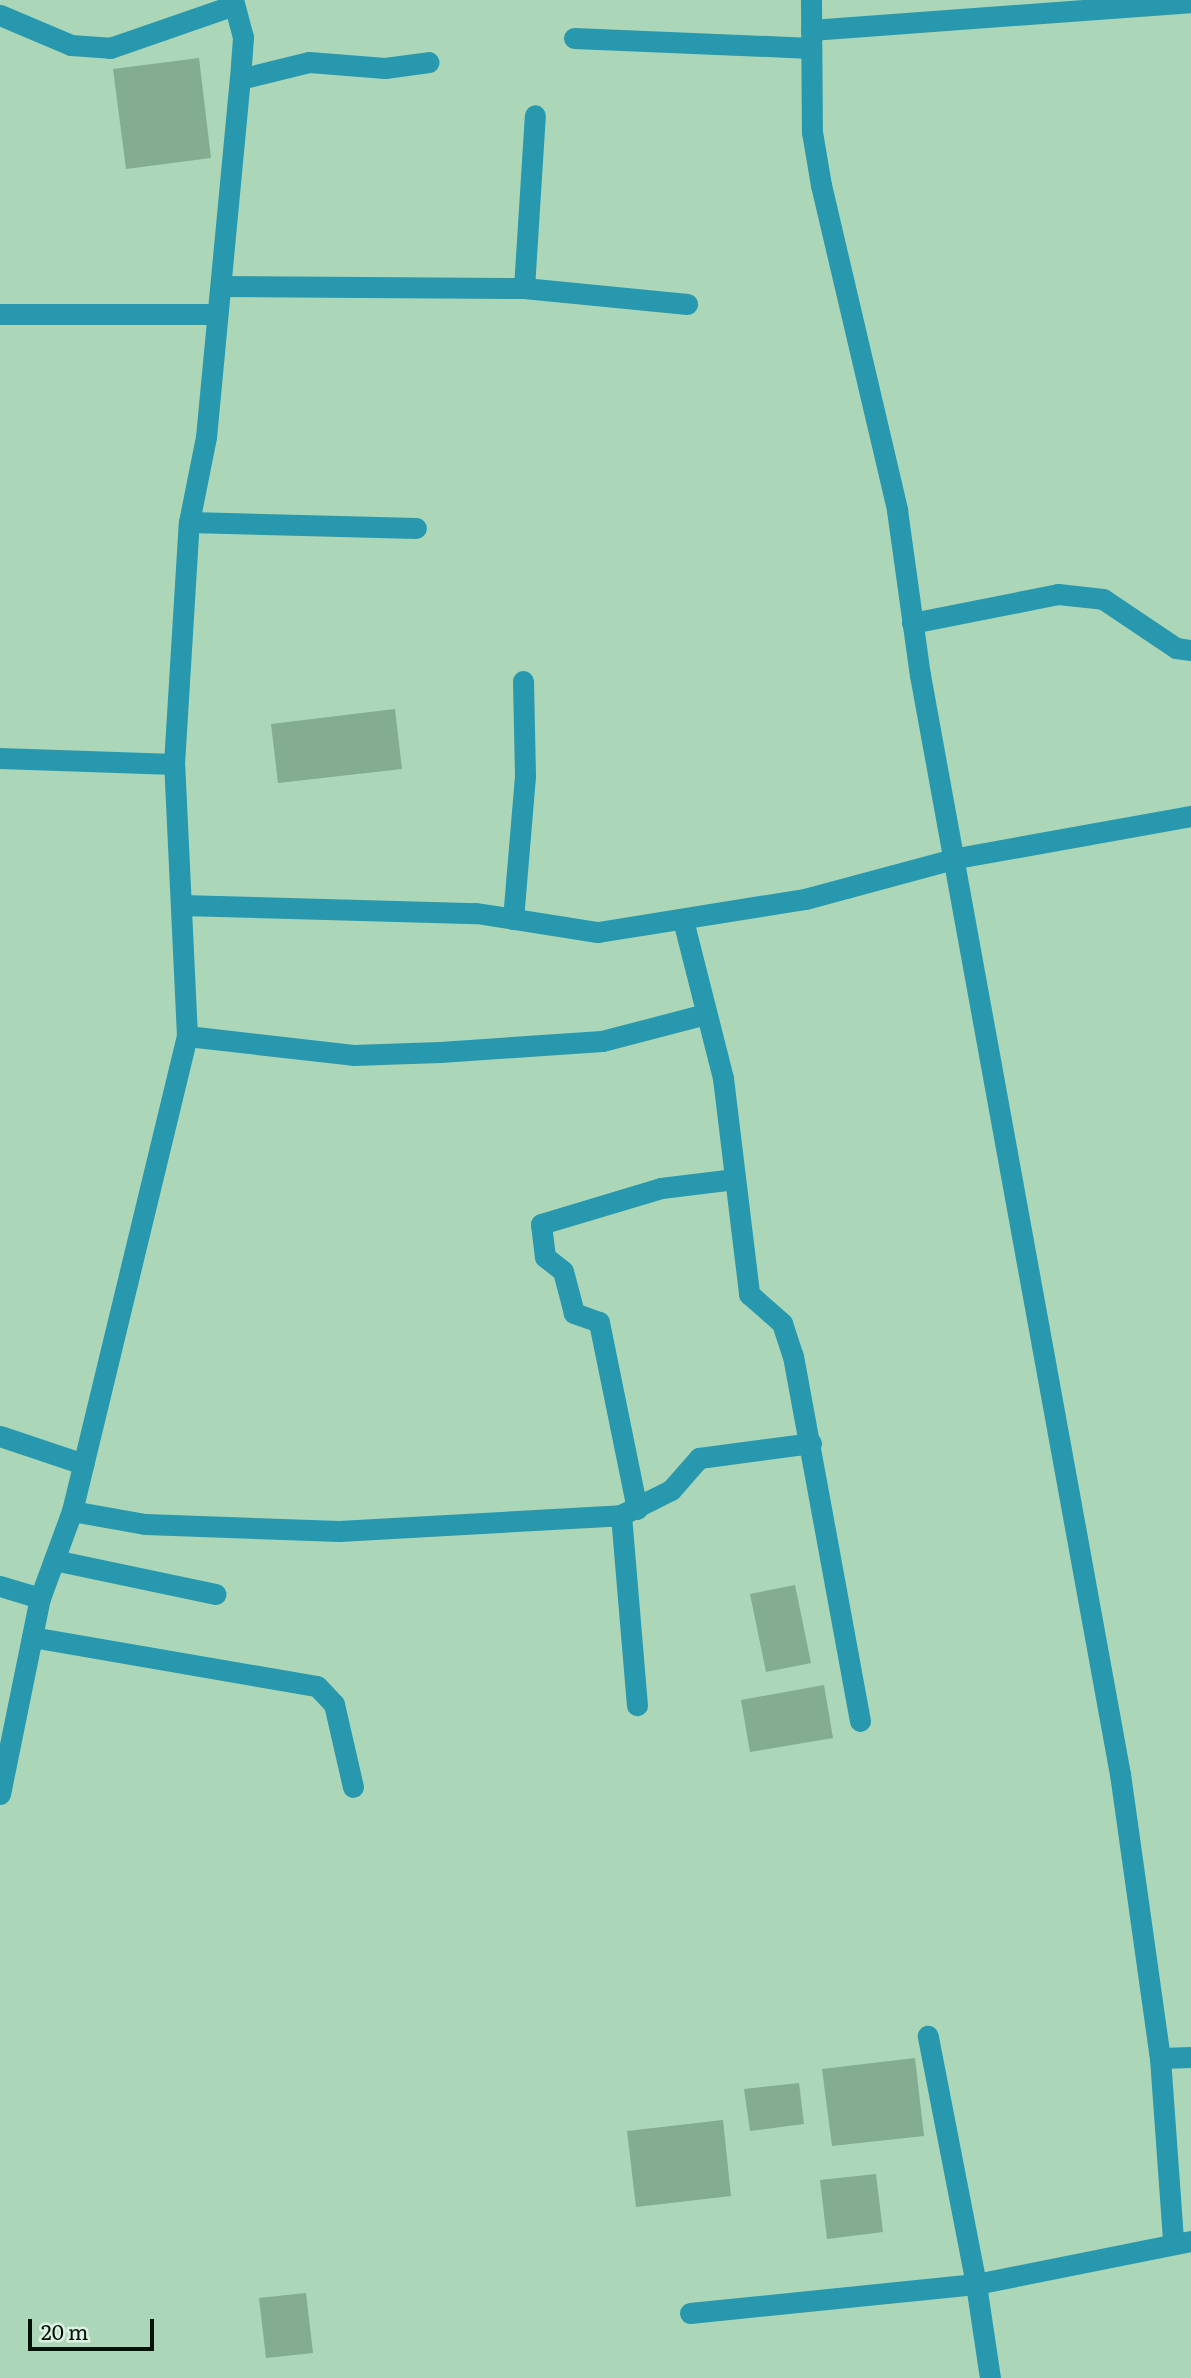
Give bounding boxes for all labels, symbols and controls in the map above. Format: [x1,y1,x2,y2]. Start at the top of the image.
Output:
scale bar [32,2304,158,2348]
text: 20 m [41,2315,88,2346]

